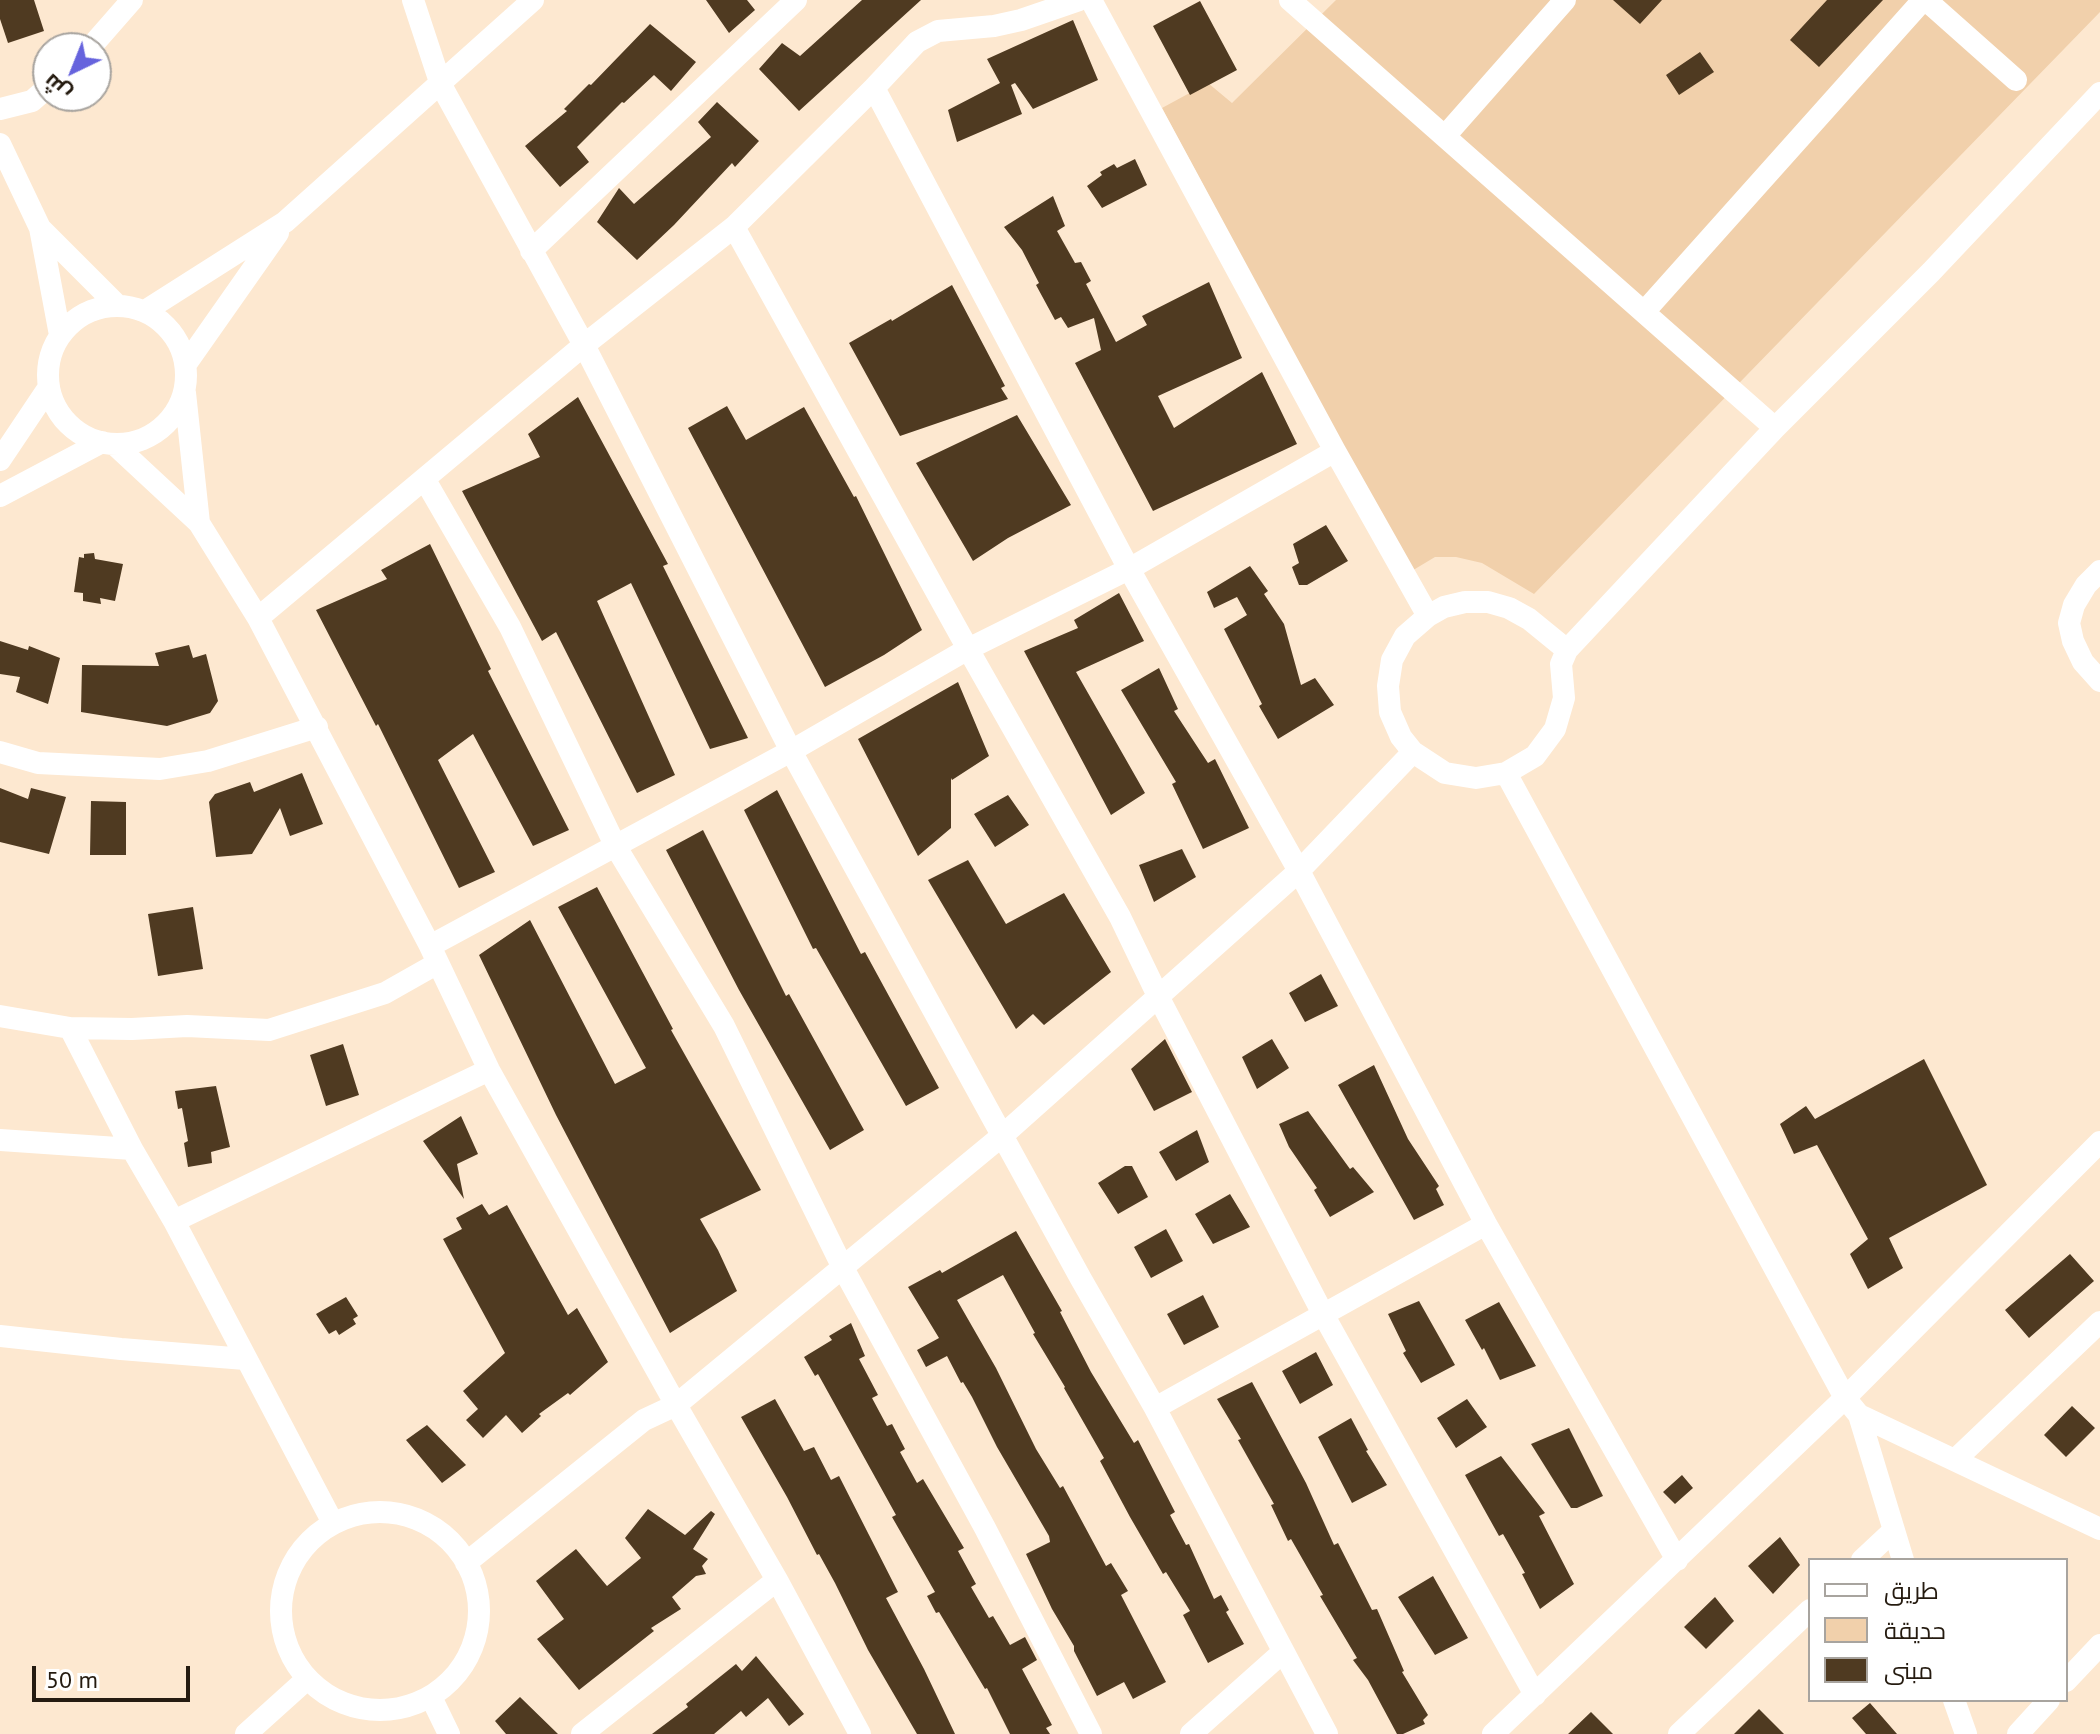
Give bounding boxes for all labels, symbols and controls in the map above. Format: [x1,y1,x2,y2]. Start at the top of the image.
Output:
north arrow [32,32,112,112]
text: ش [37,68,77,108]
legend [1808,1558,2068,1702]
text: طريق [1884,1575,1939,1606]
text: حديقة [1884,1615,1946,1646]
scale bar [36,1650,194,1700]
text: مبنى [1884,1655,1933,1686]
text: 50 m [46,1664,98,1695]

